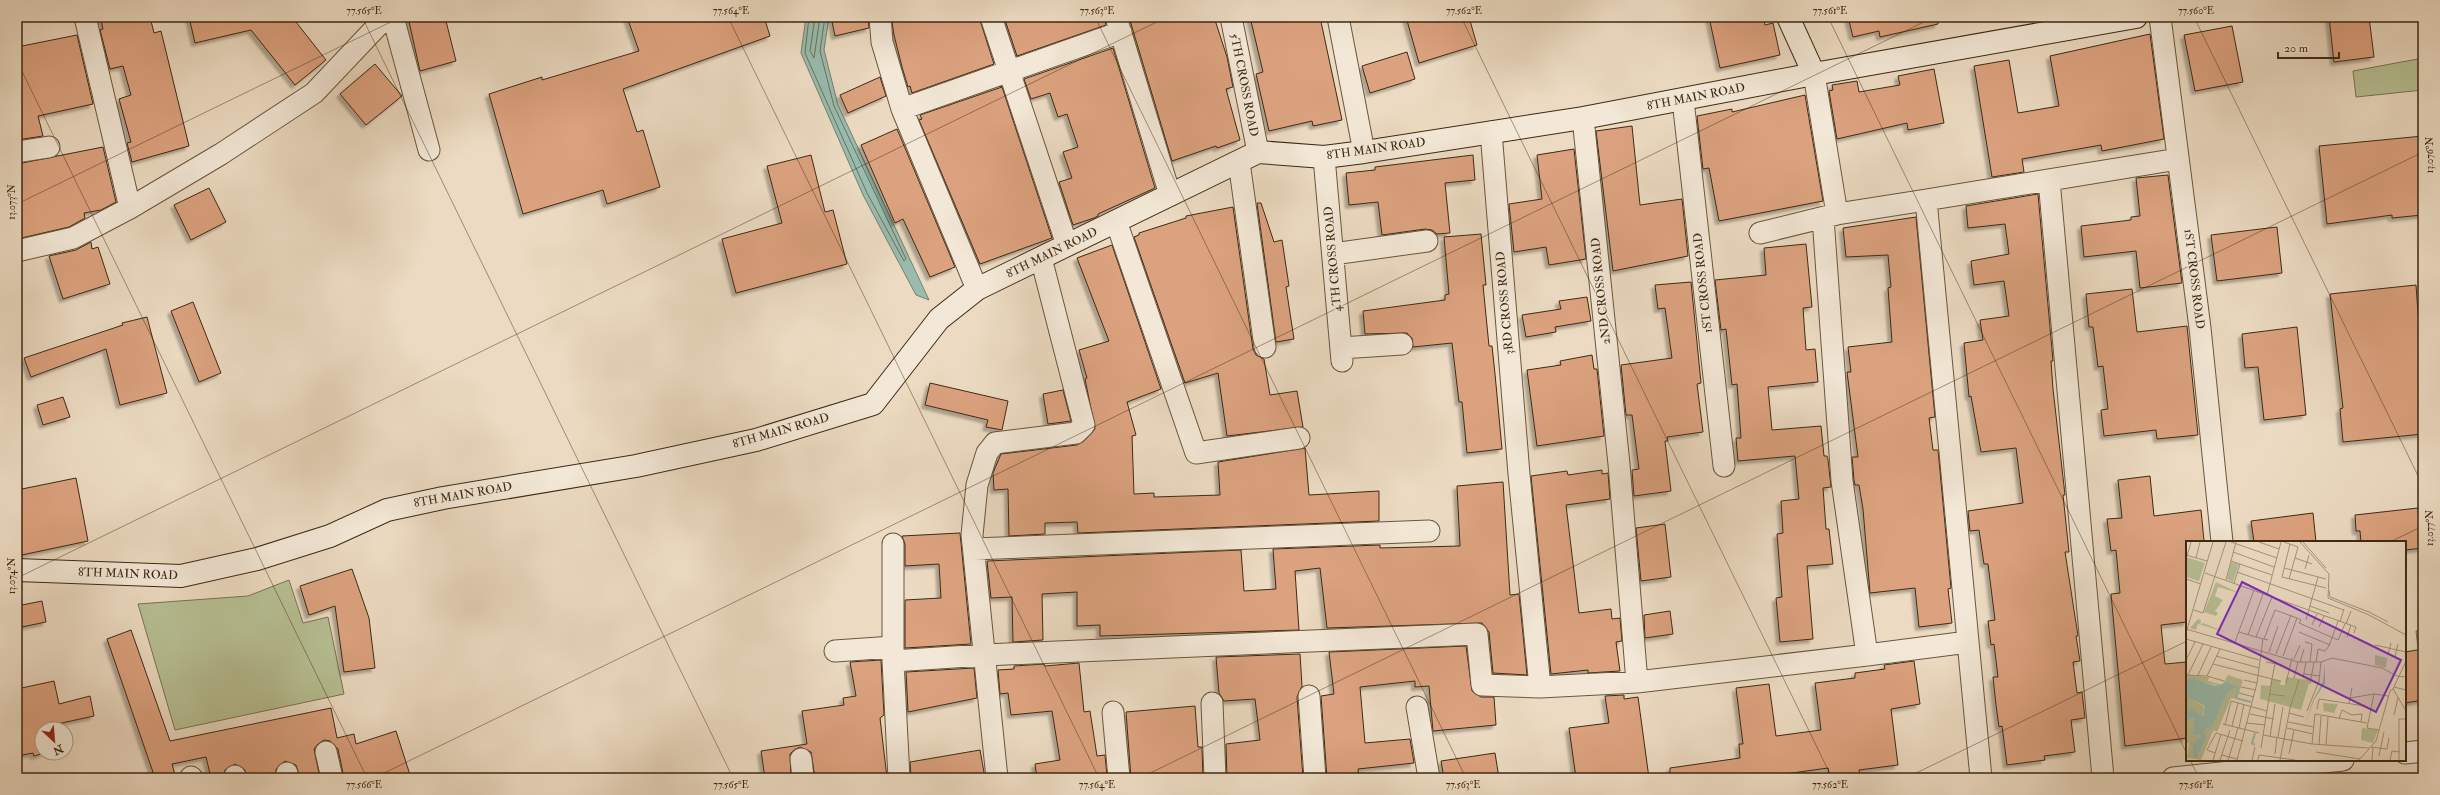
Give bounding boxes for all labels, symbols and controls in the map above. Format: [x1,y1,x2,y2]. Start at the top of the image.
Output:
text: 77.565°E [346,5,382,17]
text: 77.564°E [713,5,749,17]
text: 77.563°E [1080,5,1114,17]
text: 77.562°E [1446,5,1482,17]
text: 77.561°E [1813,5,1847,17]
text: 77.560°E [2178,5,2214,17]
street label: 5TH CROSS ROAD [1227,32,1261,138]
scale bar [2278,34,2339,60]
text: 20 m [2284,41,2309,56]
street label: 8TH MAIN ROAD [1646,80,1747,114]
street label: 8TH MAIN ROAD [1326,135,1427,163]
text: 13.076°N [2424,137,2436,173]
text: 13.073°N [6,184,18,220]
street label: 4TH CROSS ROAD [1321,205,1345,312]
street label: 8TH MAIN ROAD [1004,224,1100,282]
street label: 1ST CROSS ROAD [2180,228,2208,330]
street label: 1ST CROSS ROAD [1690,232,1716,334]
street label: 2ND CROSS ROAD [1588,237,1614,345]
street label: 3RD CROSS ROAD [1493,250,1517,355]
street label: 8TH MAIN ROAD [731,410,831,452]
street label: 8TH MAIN ROAD [413,479,514,511]
text: 13.077°N [2424,510,2436,546]
inset map [2186,541,2406,761]
text: 13.074°N [6,558,18,594]
street label: 8TH MAIN ROAD [78,565,178,583]
north arrow [34,721,74,761]
text: N [50,741,66,758]
text: 77.566°E [346,779,382,791]
text: 77.565°E [713,779,749,791]
text: 77.564°E [1079,779,1115,791]
text: 77.563°E [1446,779,1480,791]
text: 77.562°E [1812,779,1848,791]
text: 77.561°E [2179,779,2213,791]

